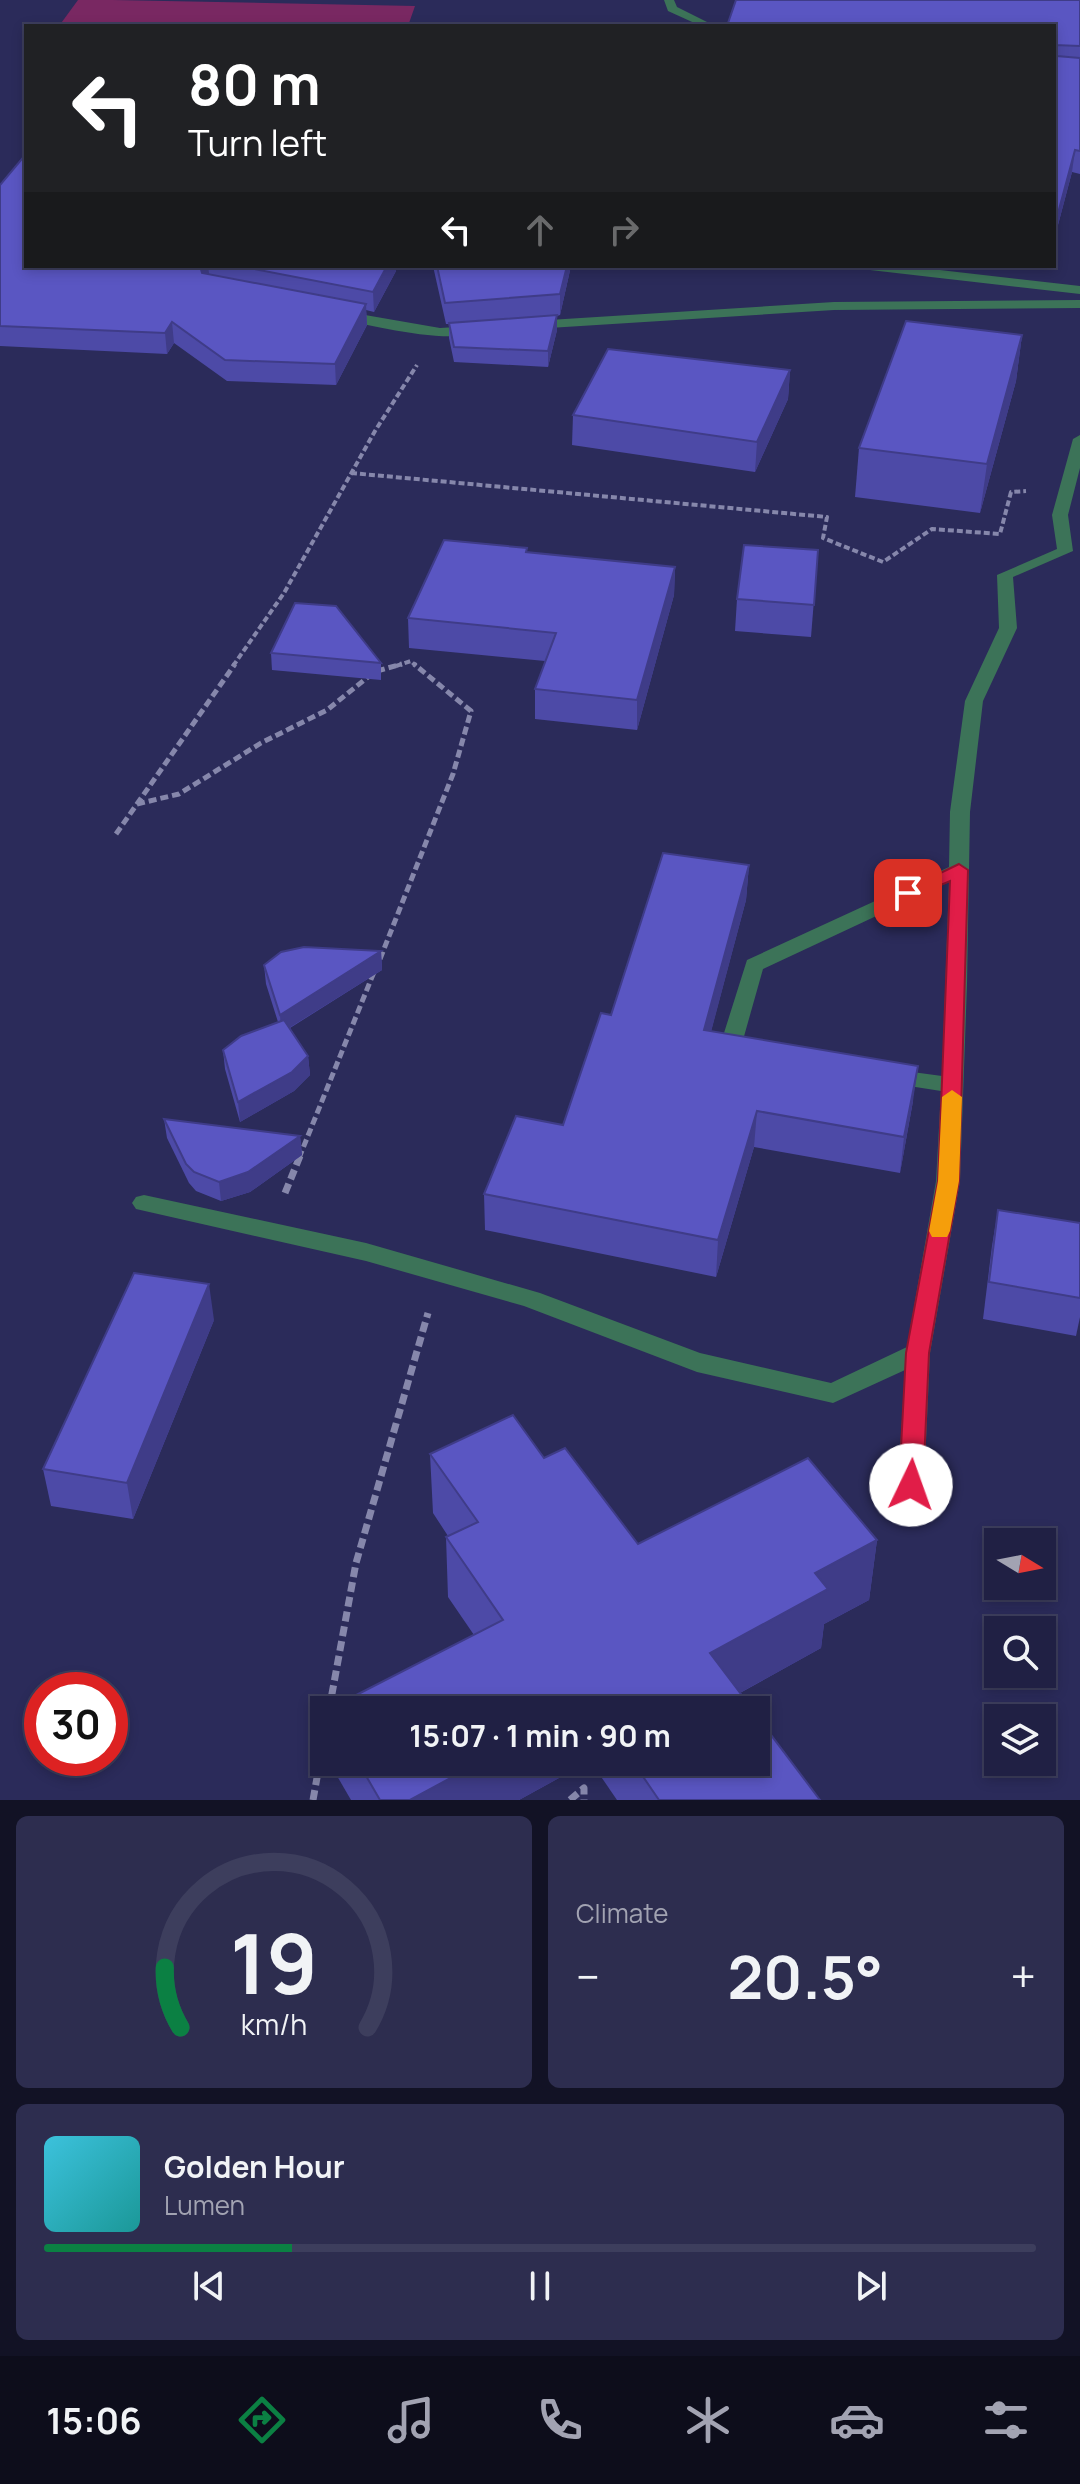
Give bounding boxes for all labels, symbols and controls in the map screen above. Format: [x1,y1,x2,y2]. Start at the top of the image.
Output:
text: 80 m [188,45,321,122]
icon: left [56,56,160,160]
text: Turn left [188,118,327,167]
icon: left [434,208,478,252]
icon: ahead [518,208,562,252]
icon: right [602,208,646,252]
pin [874,859,942,927]
icon: arrive [886,871,930,915]
position arrow [869,1443,953,1527]
north arrow [984,1528,1056,1600]
map controls [984,1528,1056,1776]
button: search [984,1616,1056,1688]
speed limit sign: 30 [24,1672,128,1776]
button: layers [984,1704,1056,1776]
text: 15:07 · 1 min · 90 m [409,1715,671,1756]
text: Climate [576,1895,668,1931]
text: 19 [230,1905,318,2019]
text: 20.5° [727,1935,883,2017]
text: − [576,1946,600,2006]
text: + [1011,1946,1036,2006]
text: km/h [241,2005,307,2044]
text: Golden Hour [164,2146,345,2187]
text: Lumen [164,2187,245,2223]
icon: previous [187,2264,231,2308]
icon: pause [518,2264,562,2308]
icon: next [849,2264,893,2308]
icon: directions [234,2392,290,2448]
icon: music [383,2392,439,2448]
icon: phone [532,2392,588,2448]
icon: climate [680,2392,736,2448]
icon: car [829,2392,885,2448]
icon: filters [978,2392,1034,2448]
text: 15:06 [46,2396,142,2445]

